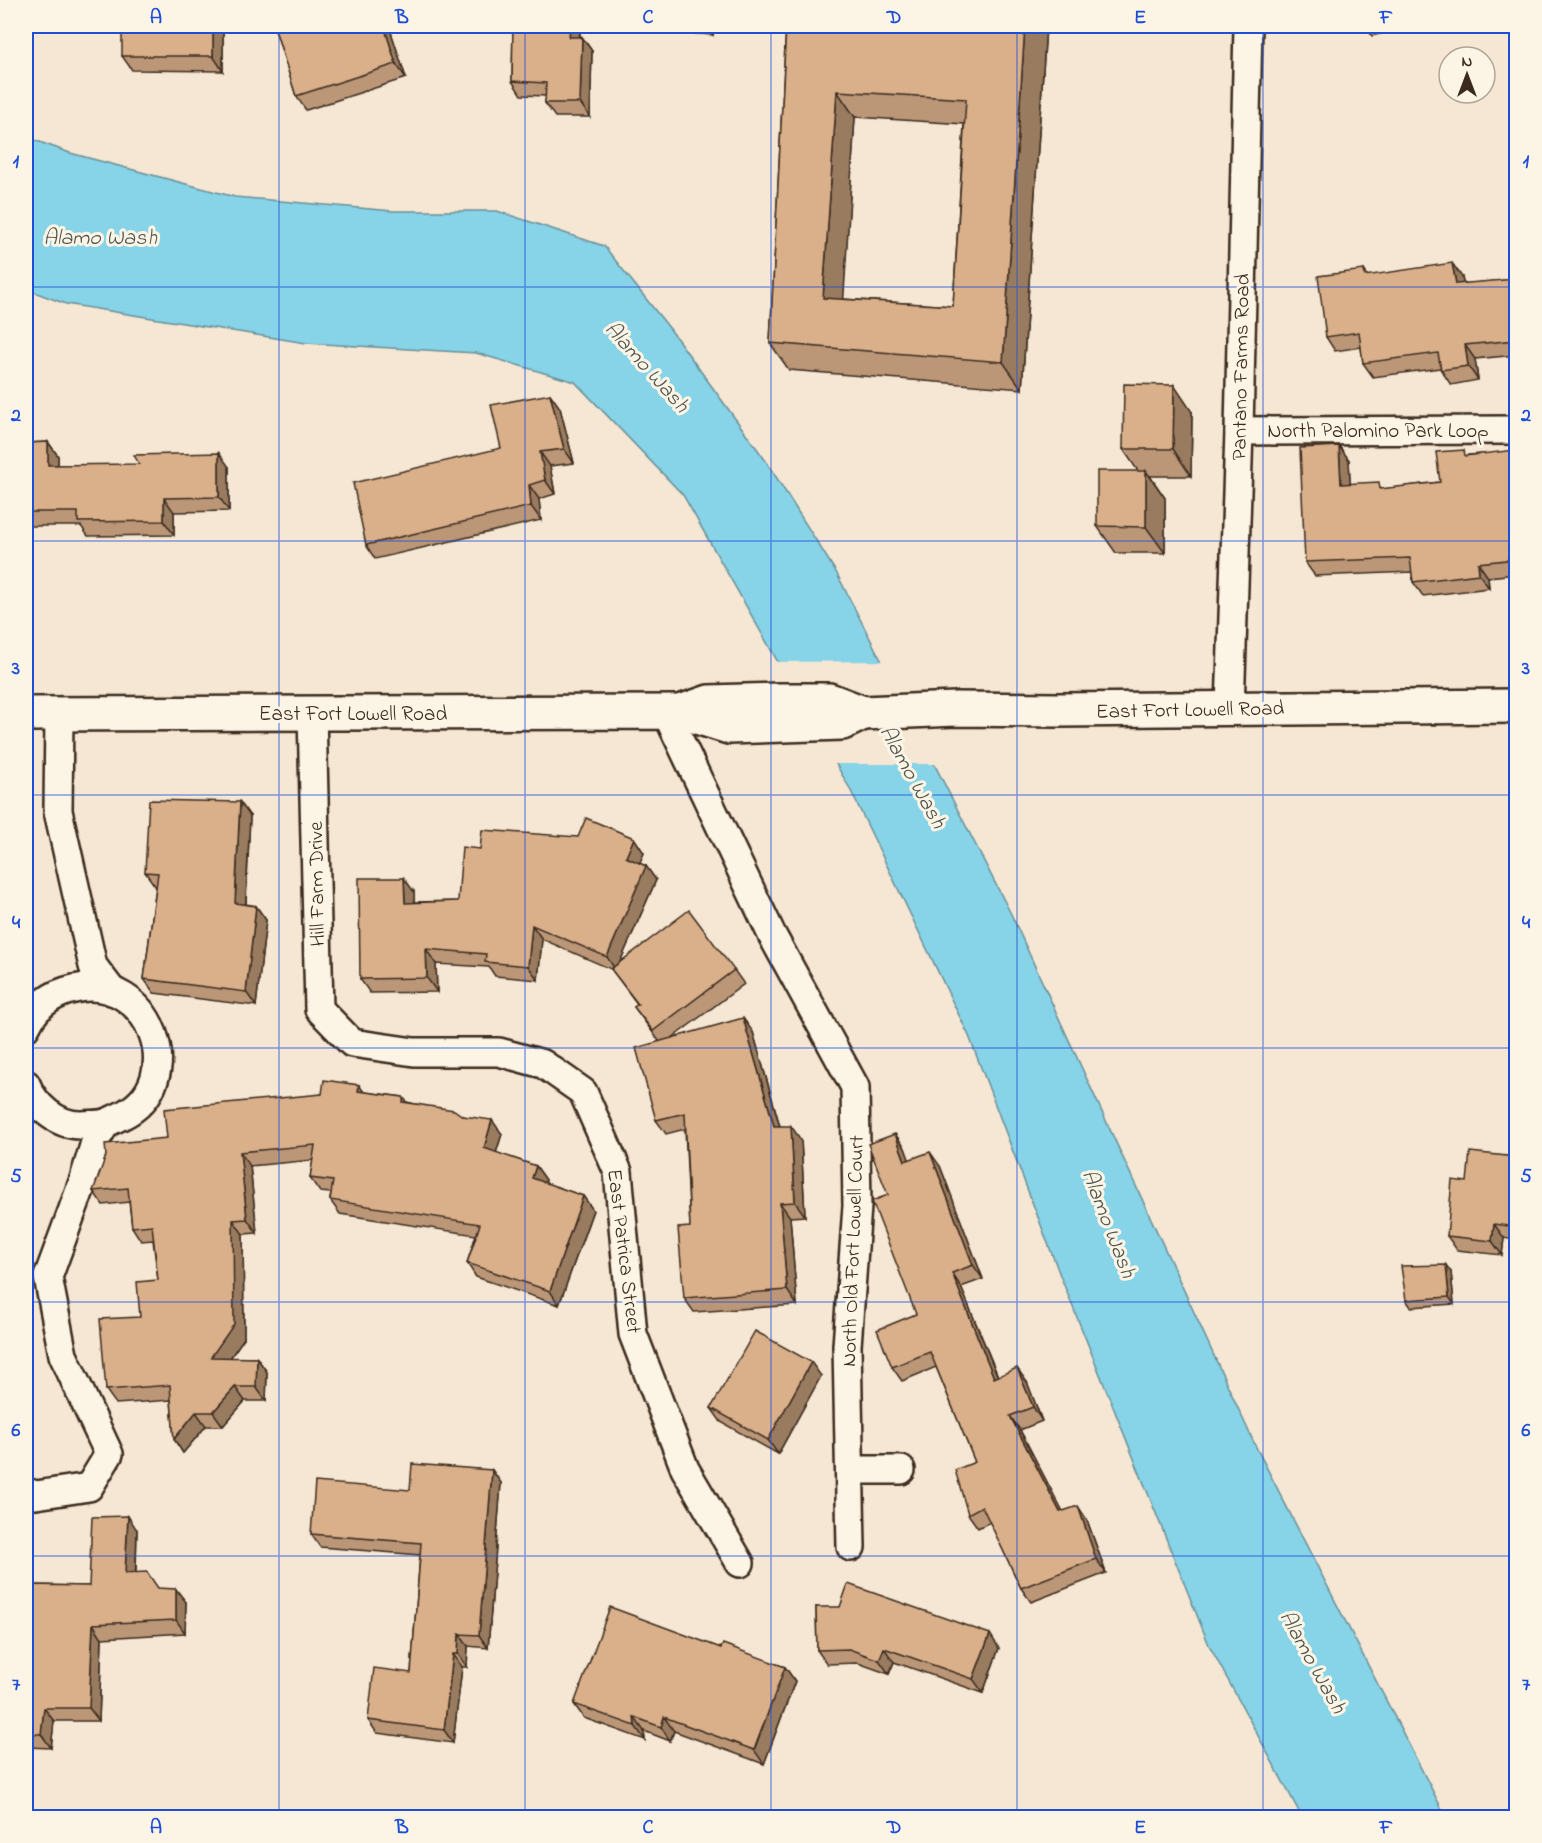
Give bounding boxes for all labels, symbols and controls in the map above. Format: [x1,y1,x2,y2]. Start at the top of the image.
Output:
text: A [150,4,162,33]
text: B [394,4,409,33]
text: C [643,4,654,33]
text: D [886,4,901,33]
text: E [1134,4,1146,33]
text: F [1379,4,1393,33]
north arrow [1437,45,1497,105]
text: N [1462,50,1473,74]
text: 1 [13,148,20,177]
text: 1 [1523,148,1530,177]
water label: Alamo Wash [43,223,157,255]
street label: Pantano Farms Road [1225,273,1259,461]
water label: Alamo Wash [596,315,696,421]
text: 2 [10,402,21,431]
text: 2 [1520,402,1531,431]
street label: North Palomino Park Loop [1267,417,1489,447]
text: 3 [11,655,20,684]
text: 3 [1521,655,1530,684]
street label: East Fort Lowell Road [1096,694,1285,728]
street label: East Fort Lowell Road [259,700,447,730]
water label: Alamo Wash [870,720,953,835]
street label: Hill Farm Drive [302,821,334,947]
text: 4 [12,909,21,938]
text: 4 [1522,909,1531,938]
street label: North Old Fort Lowell Court [835,1135,873,1367]
text: 5 [10,1163,22,1192]
text: 5 [1520,1163,1532,1192]
water label: Alamo Wash [1072,1165,1143,1283]
street label: East Patrica Street [598,1167,648,1335]
text: 6 [12,1417,21,1446]
text: 6 [1522,1417,1531,1446]
water label: Alamo Wash [1270,1605,1353,1720]
text: 7 [12,1671,21,1700]
text: 7 [1522,1671,1531,1700]
text: A [150,1814,162,1843]
text: B [394,1814,409,1843]
text: C [643,1814,654,1843]
text: D [886,1814,901,1843]
text: E [1134,1814,1146,1843]
text: F [1379,1814,1393,1843]

